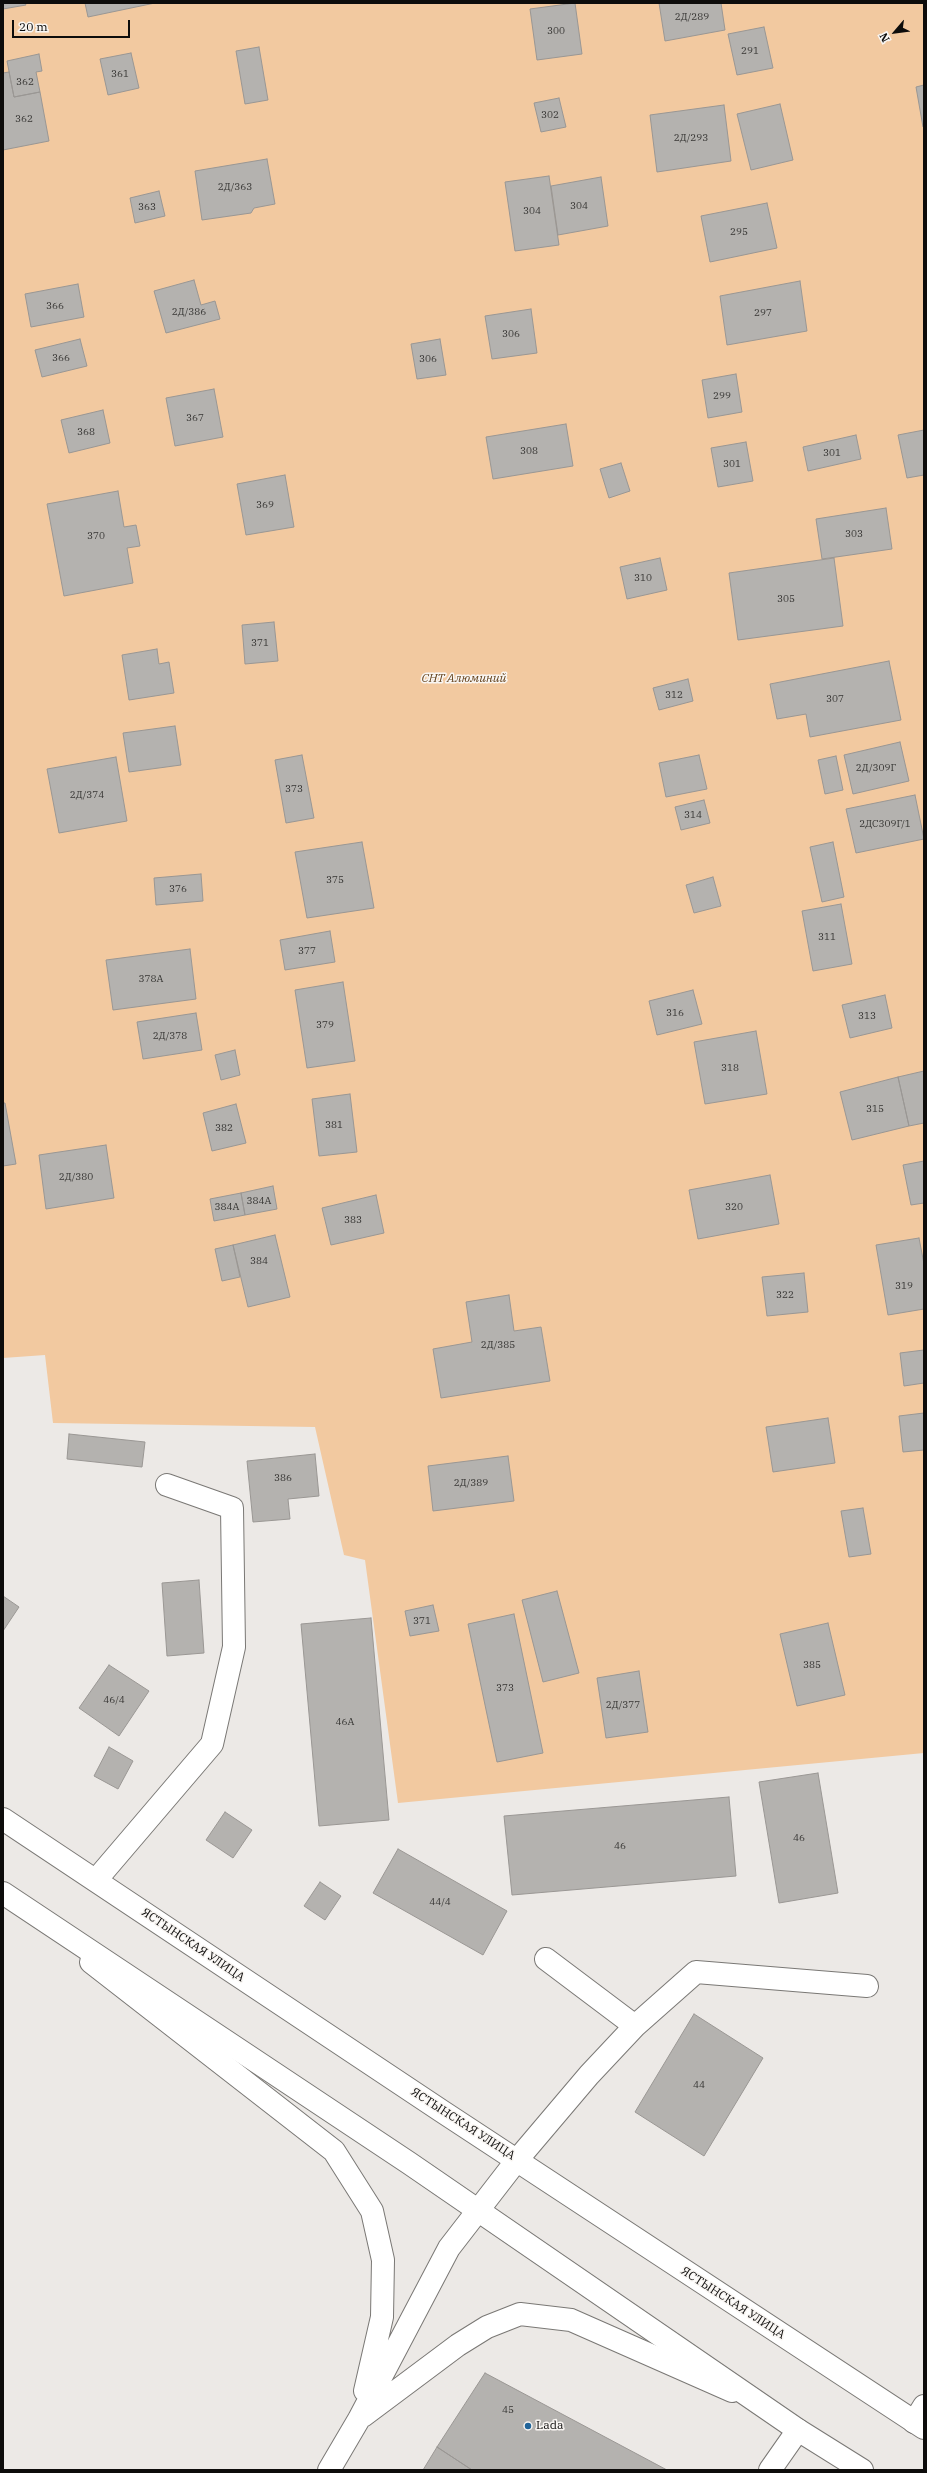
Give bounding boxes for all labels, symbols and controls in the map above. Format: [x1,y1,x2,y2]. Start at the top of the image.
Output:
house number: 2Д/289 [675,11,709,23]
scale bar [14,12,132,38]
north arrow [875,12,915,52]
text: 20 m [19,19,48,34]
house number: 300 [547,25,565,37]
text: N [876,31,893,45]
house number: 291 [741,45,759,57]
house number: 361 [111,68,129,80]
house number: 362 [16,76,34,88]
house number: 302 [541,109,559,121]
house number: 362 [15,113,33,125]
house number: 2Д/293 [674,132,708,144]
house number: 2Д/363 [218,181,252,193]
house number: 304 [570,200,588,212]
house number: 363 [138,201,156,213]
house number: 304 [523,205,541,217]
house number: 295 [730,226,748,238]
house number: 366 [46,300,64,312]
house number: 2Д/386 [172,306,206,318]
house number: 297 [754,307,772,319]
house number: 306 [502,328,520,340]
house number: 366 [52,352,70,364]
house number: 306 [419,353,437,365]
house number: 299 [713,390,731,402]
house number: 367 [186,412,204,424]
house number: 368 [77,426,95,438]
house number: 308 [520,445,538,457]
house number: 301 [823,447,841,459]
house number: 301 [723,458,741,470]
house number: 369 [256,499,274,511]
house number: 303 [845,528,863,540]
house number: 370 [87,530,105,542]
house number: 310 [634,572,652,584]
house number: 305 [777,593,795,605]
house number: 371 [251,637,269,649]
park label: СНТ Алюминий [422,672,506,686]
house number: 312 [665,689,683,701]
house number: 307 [826,693,844,705]
house number: 2Д/309Г [856,762,896,774]
house number: 373 [285,783,303,795]
house number: 2Д/374 [70,789,104,801]
house number: 314 [684,809,702,821]
house number: 2ДС309Г/1 [859,818,911,830]
house number: 375 [326,874,344,886]
house number: 376 [169,883,187,895]
house number: 311 [818,931,836,943]
house number: 377 [298,945,316,957]
house number: 378А [139,973,163,985]
house number: 316 [666,1007,684,1019]
house number: 313 [858,1010,876,1022]
house number: 379 [316,1019,334,1031]
house number: 2Д/378 [153,1030,187,1042]
house number: 318 [721,1062,739,1074]
house number: 315 [866,1103,884,1115]
house number: 381 [325,1119,343,1131]
house number: 382 [215,1122,233,1134]
house number: 2Д/380 [59,1171,93,1183]
house number: 384А [247,1195,271,1207]
house number: 384А [215,1201,239,1213]
house number: 320 [725,1201,743,1213]
house number: 383 [344,1214,362,1226]
house number: 384 [250,1255,268,1267]
house number: 319 [895,1280,913,1292]
house number: 322 [776,1289,794,1301]
house number: 2Д/385 [481,1339,515,1351]
house number: 386 [274,1472,292,1484]
house number: 2Д/389 [454,1477,488,1489]
house number: 371 [413,1615,431,1627]
house number: 385 [803,1659,821,1671]
house number: 373 [496,1682,514,1694]
house number: 46/4 [103,1694,125,1706]
house number: 2Д/377 [606,1699,640,1711]
house number: 46А [336,1716,354,1728]
house number: 46 [793,1832,805,1844]
house number: 46 [614,1840,626,1852]
house number: 44/4 [429,1896,451,1908]
street label: ЯСТЫНСКАЯ УЛИЦА [139,1905,247,1985]
house number: 44 [693,2079,705,2091]
street label: ЯСТЫНСКАЯ УЛИЦА [408,2085,518,2163]
street label: ЯСТЫНСКАЯ УЛИЦА [678,2264,788,2342]
house number: 45 [502,2404,514,2416]
place label: Lada [536,2419,564,2433]
marker: Lada [523,2421,533,2431]

